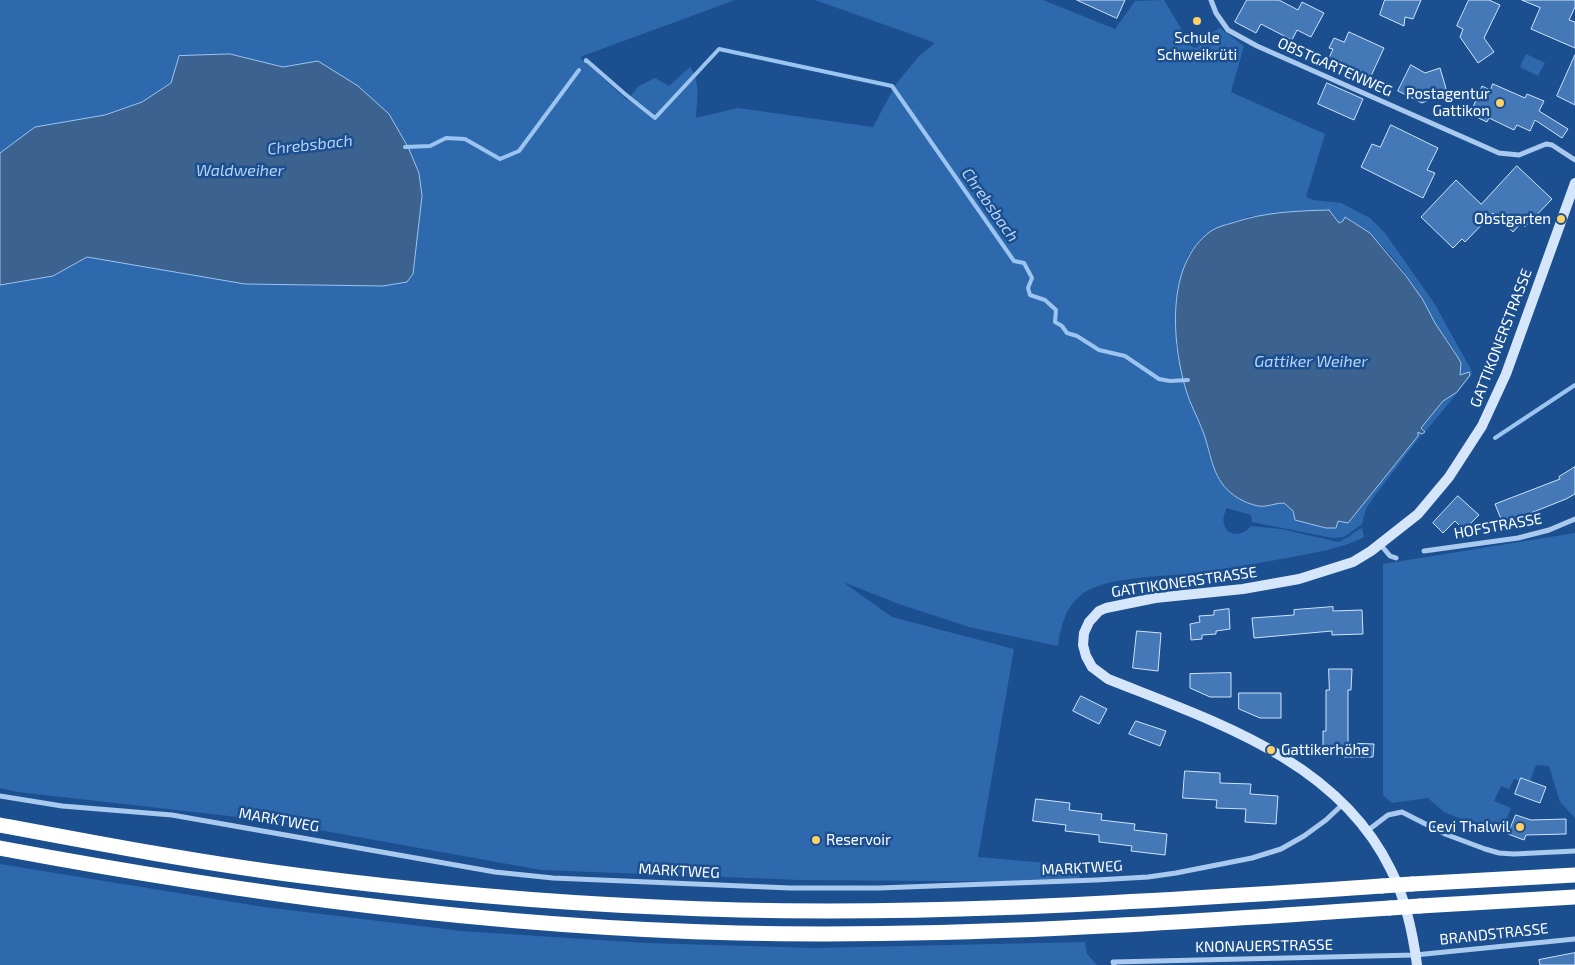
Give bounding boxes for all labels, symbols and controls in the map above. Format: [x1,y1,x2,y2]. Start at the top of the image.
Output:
marker: Schule Schweikrüti [1191,15,1203,27]
place label: Schule Schweikrüti [1157,29,1237,64]
street label: OBSTGARTENWEG [1275,34,1395,100]
place label: Postagentur Gattikon [1406,85,1490,120]
marker: Postagentur Gattikon [1494,97,1506,109]
water label: Chrebsbach [266,131,354,159]
water label: Waldweiher [196,161,284,181]
water label: Chrebsbach [958,164,1022,246]
place label: Obstgarten [1474,210,1551,228]
marker: Obstgarten [1555,213,1567,225]
street label: GATTIKONERSTRASSE [1466,266,1536,410]
water label: Gattiker Weiher [1254,352,1368,372]
street label: HOFSTRASSE [1453,509,1543,543]
street label: GATTIKONERSTRASSE [1110,563,1258,601]
place label: Gattikerhöhe [1281,741,1369,759]
marker: Gattikerhöhe [1265,744,1277,756]
street label: MARKTWEG [237,804,321,836]
place label: Cevi Thalwil [1428,818,1510,836]
marker: Cevi Thalwil [1514,821,1526,833]
place label: Reservoir [826,831,891,849]
marker: Reservoir [810,834,822,846]
street label: MARKTWEG [1041,857,1123,879]
street label: MARKTWEG [638,860,720,882]
street label: BRANDSTRASSE [1439,919,1549,949]
street label: KNONAUERSTRASSE [1195,936,1333,956]

